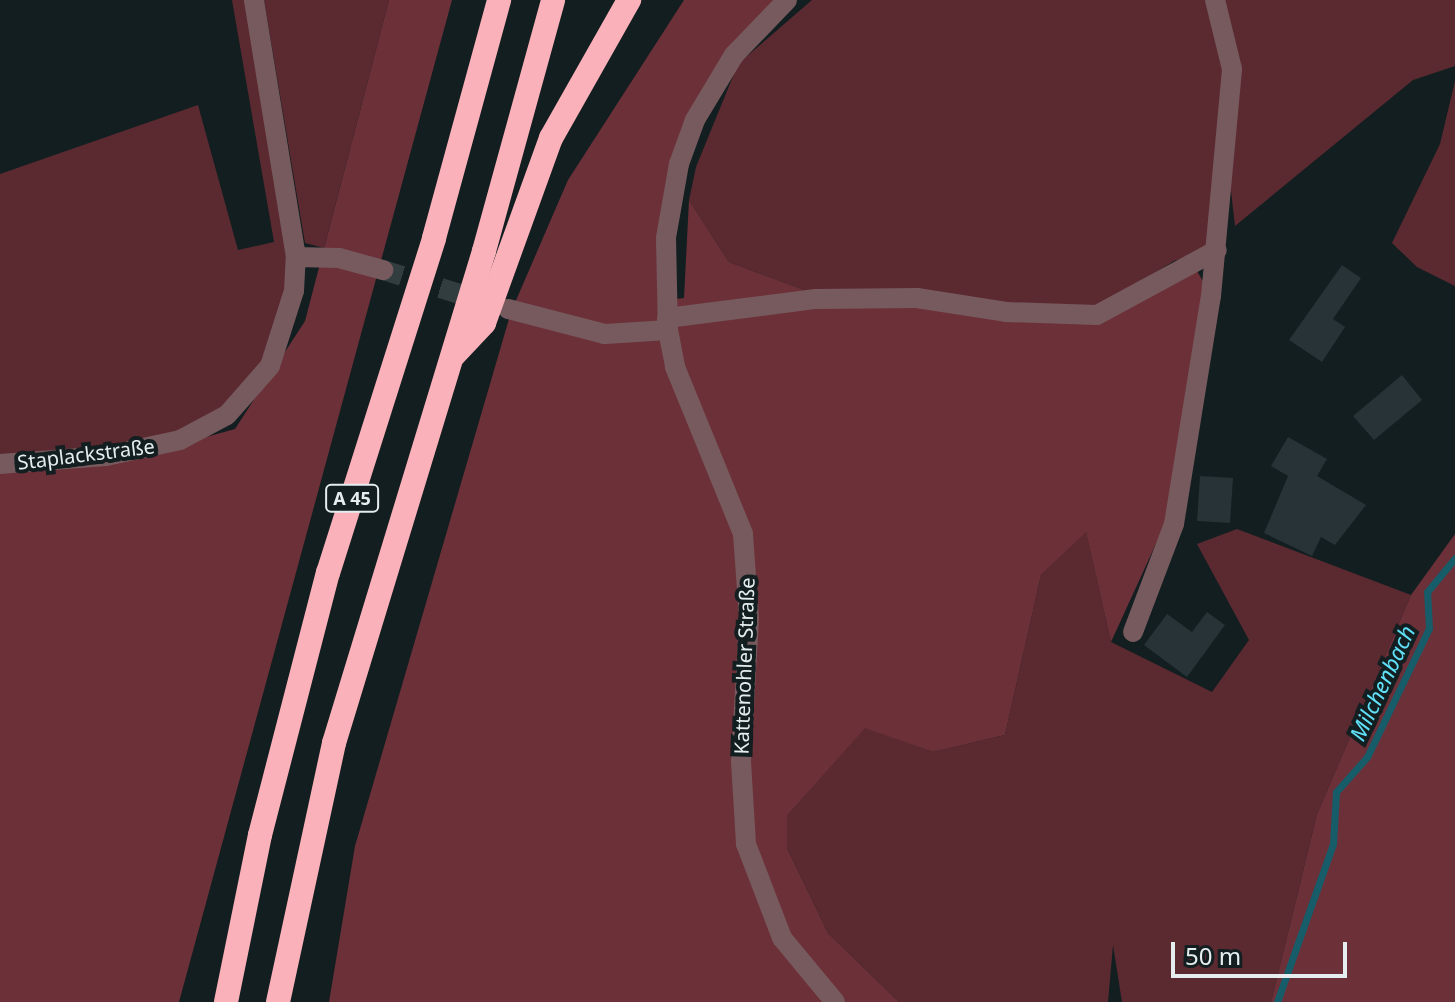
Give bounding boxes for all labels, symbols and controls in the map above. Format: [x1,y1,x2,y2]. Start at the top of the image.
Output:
street label: Staplackstraße [16,434,156,474]
road number: A 45 [324,484,380,512]
street label: Kattenohler Straße [729,577,759,755]
water label: Milchenbach [1344,621,1420,745]
scale bar [1175,926,1351,976]
text: 50 m [1185,939,1241,972]

